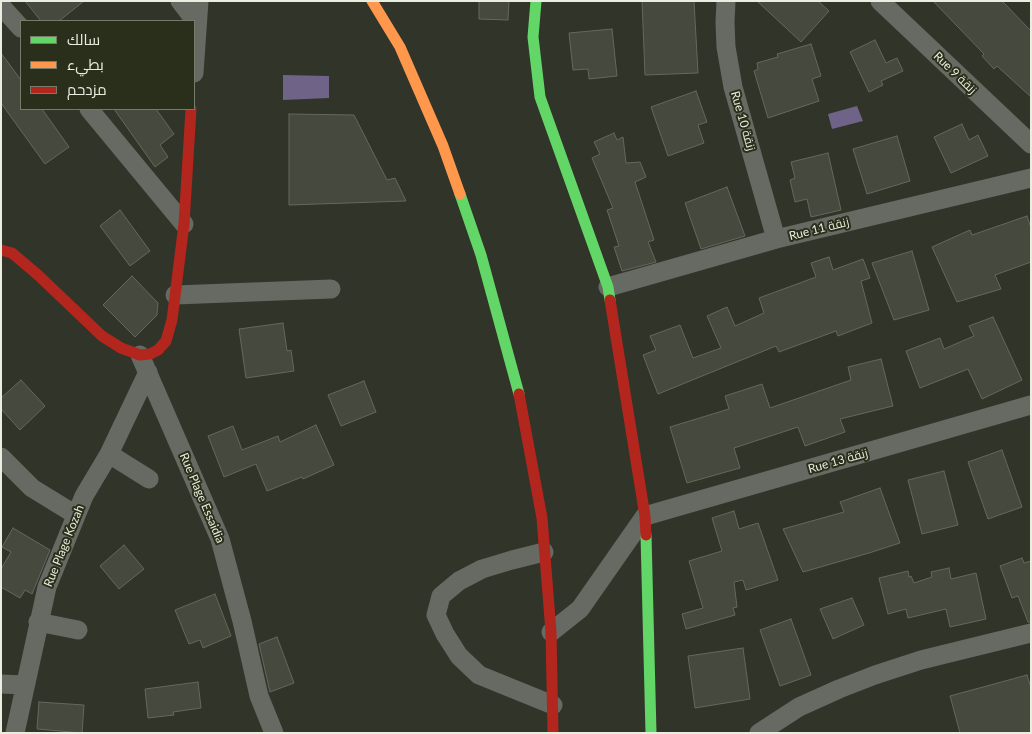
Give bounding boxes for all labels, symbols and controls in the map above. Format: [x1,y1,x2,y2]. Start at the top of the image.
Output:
legend [20,20,195,110]
text: سالك [67,30,100,48]
street label: Rue 9 زنقة [930,49,980,97]
text: بطيء [67,55,104,73]
text: مزدحم [67,80,107,98]
street label: Rue 10 زنقة [728,90,758,152]
street label: Rue 11 زنقة [788,215,850,243]
street label: Rue 13 زنقة [807,446,869,476]
street label: Rue Plage Essaidia [177,451,227,545]
street label: Rue Plage Kozah [41,503,87,589]

